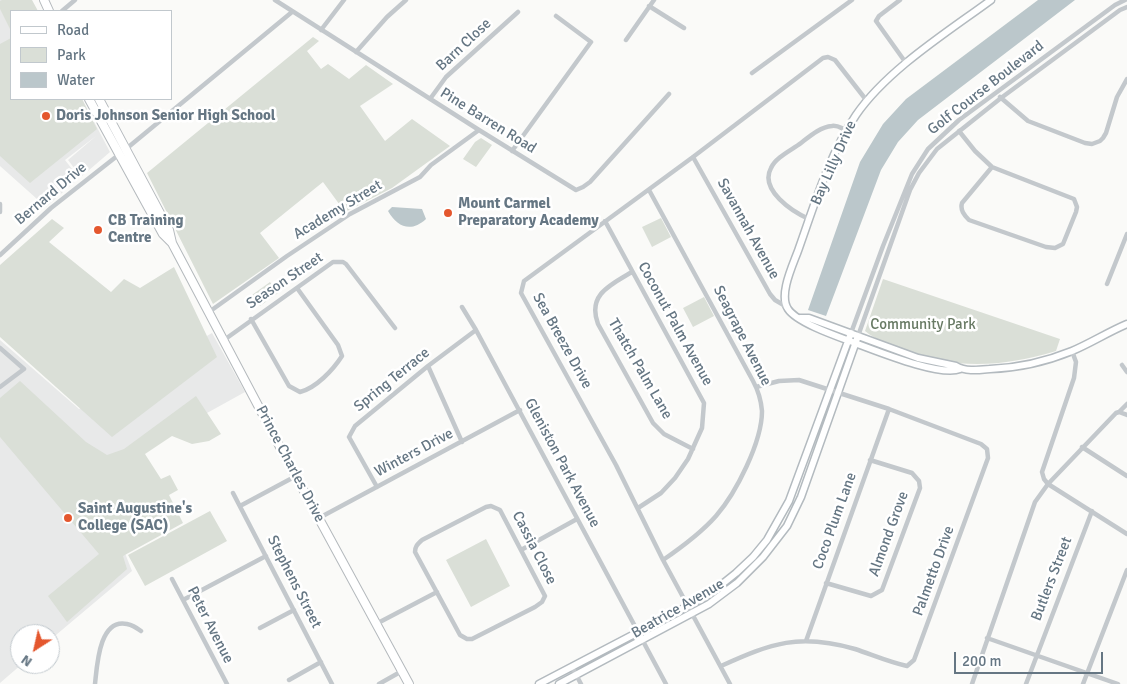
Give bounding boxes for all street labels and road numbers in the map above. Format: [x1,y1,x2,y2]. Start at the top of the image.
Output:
street label: Barn Close [433,15,495,75]
street label: Golf Course Boulevard [924,37,1048,139]
street label: Pine Barren Road [437,84,539,158]
street label: Bay Lilly Drive [807,118,861,208]
street label: Bernard Drive [11,159,91,229]
street label: Savannah Avenue [713,175,783,283]
street label: Academy Street [290,176,386,244]
street label: Season Street [243,249,327,313]
street label: Coconut Palm Avenue [633,259,717,389]
street label: Seagrape Avenue [709,283,775,389]
street label: Sea Breeze Drive [528,290,596,392]
street label: Thatch Palm Lane [604,316,676,422]
street label: Spring Terrace [351,344,433,416]
street label: Gleniston Park Avenue [520,395,604,531]
street label: Prince Charles Drive [252,403,328,525]
street label: Winters Drive [372,425,456,481]
street label: Coco Plum Lane [809,470,861,572]
street label: Almond Grove [865,489,913,579]
street label: Cassia Close [508,508,560,588]
street label: Palmetto Drive [909,523,959,619]
street label: Stephens Street [263,533,325,631]
street label: Butlers Street [1028,534,1076,624]
street label: Beatrice Avenue [629,575,727,643]
street label: Peter Avenue [183,584,237,666]

